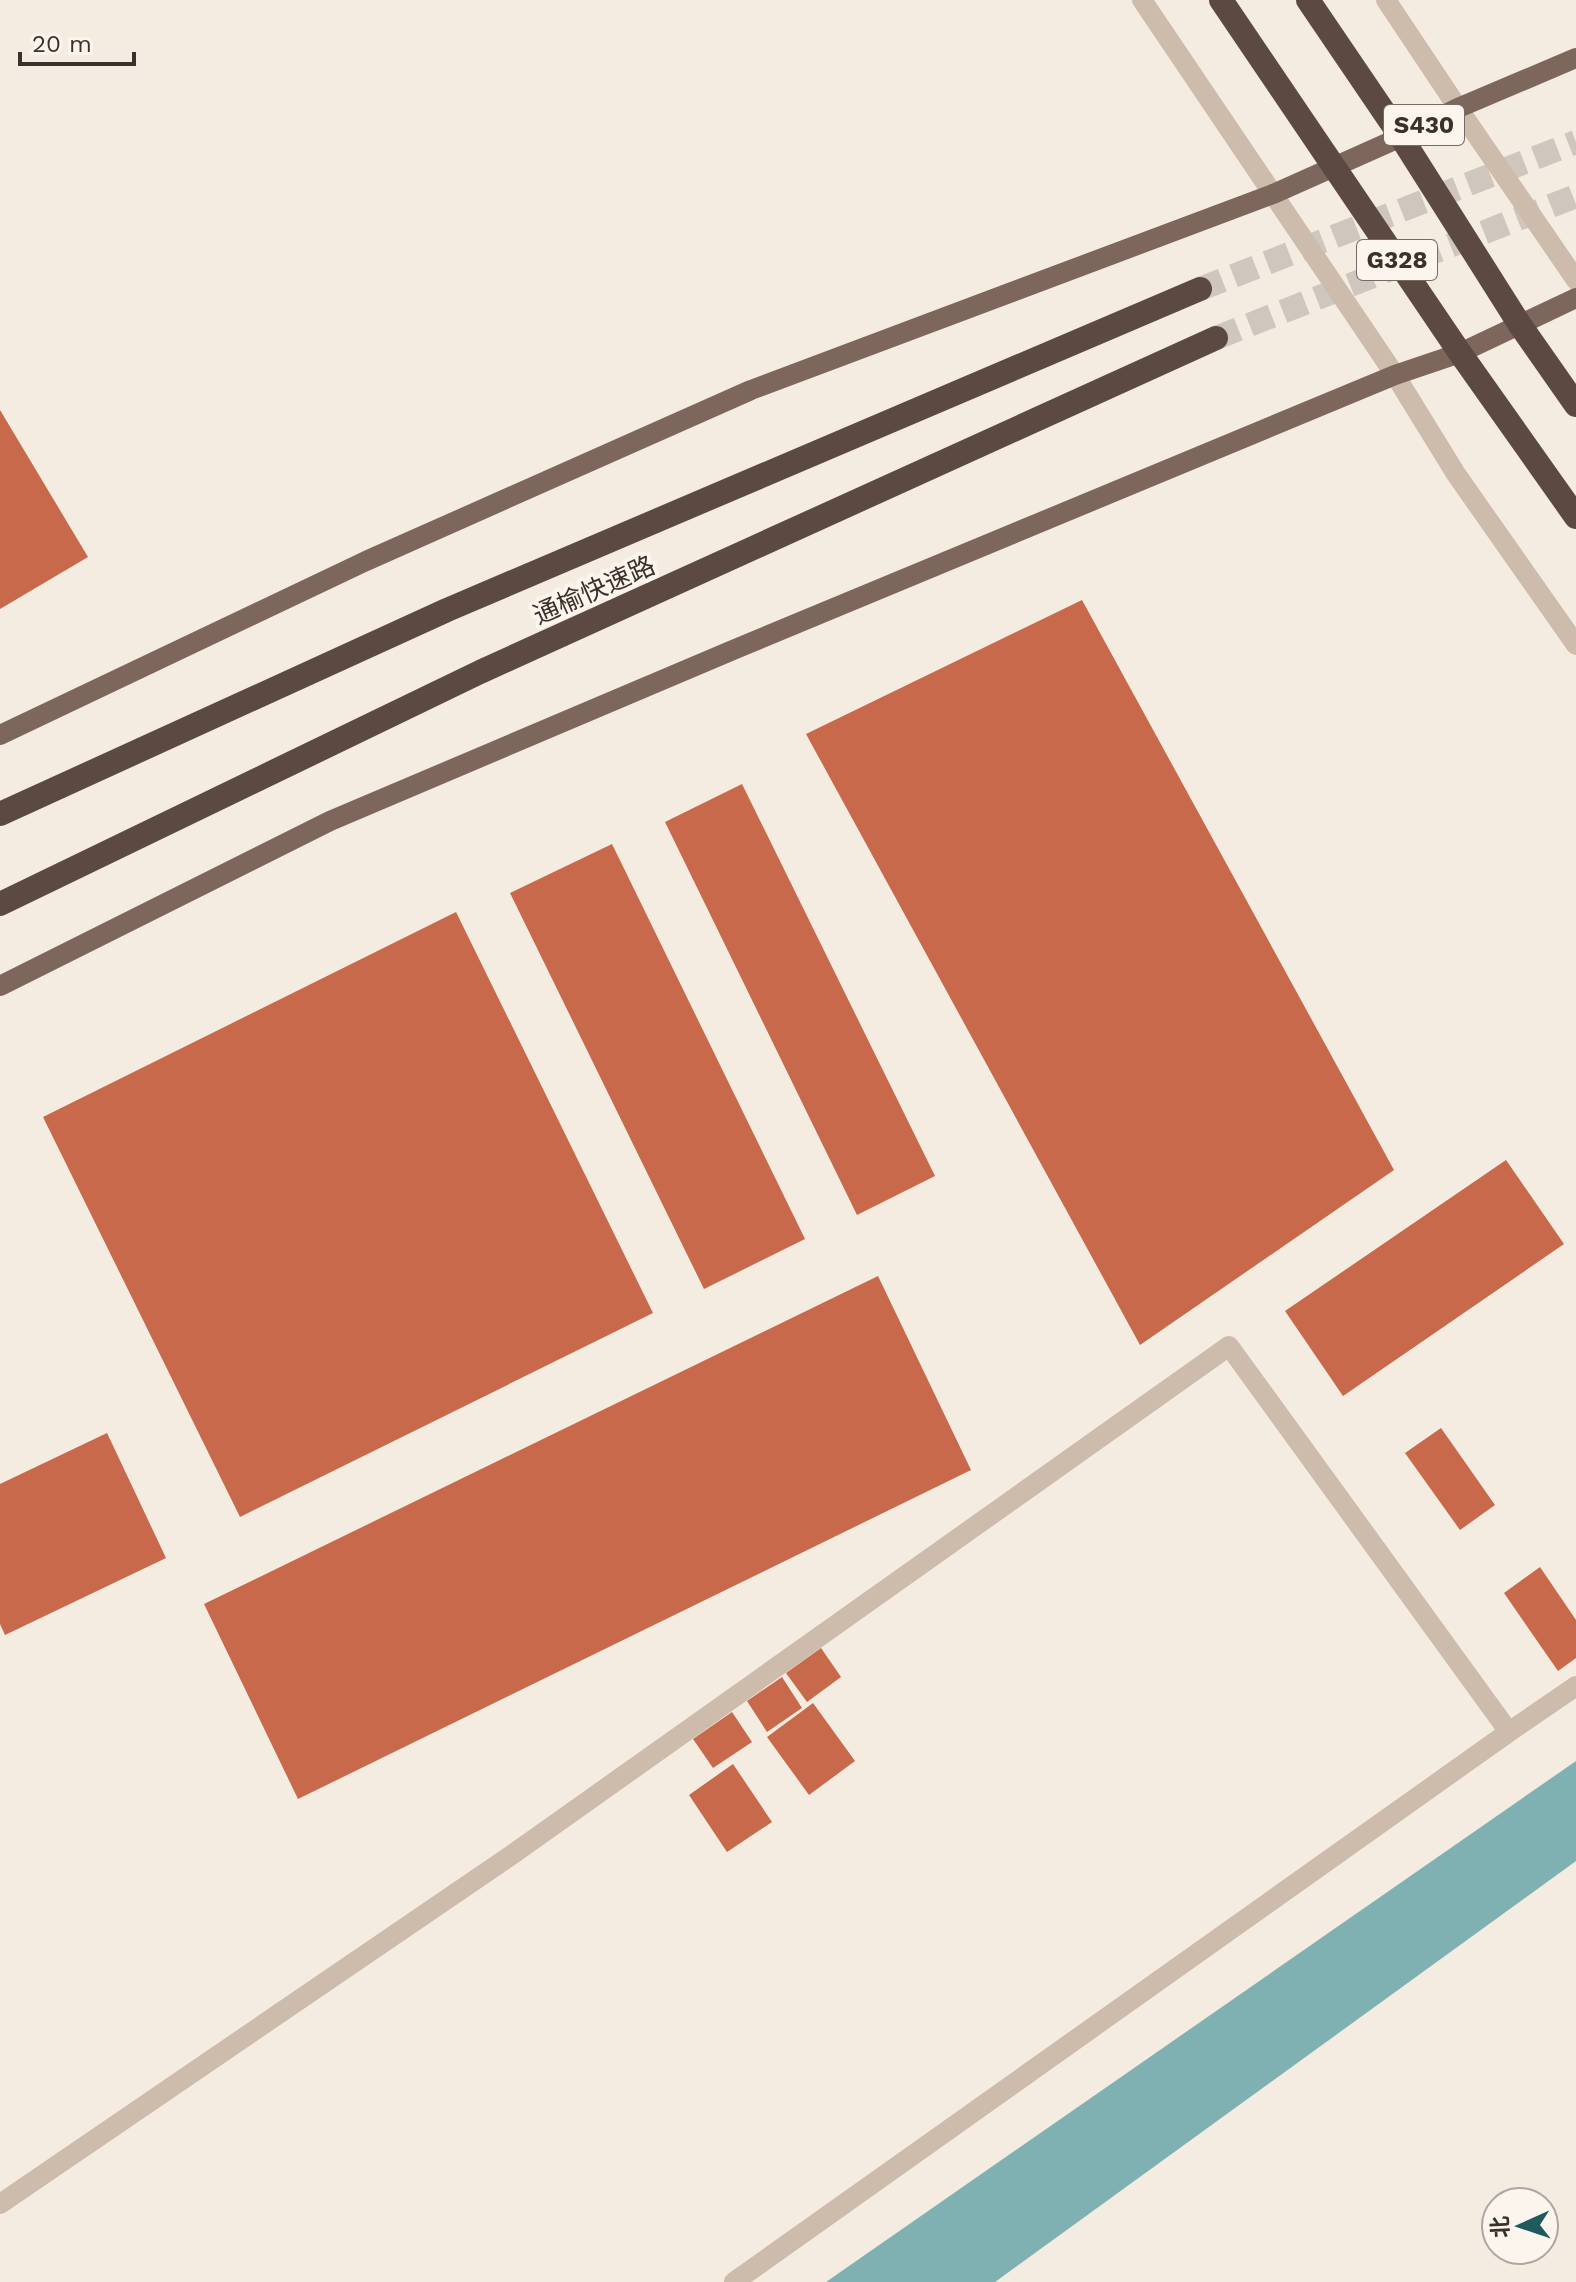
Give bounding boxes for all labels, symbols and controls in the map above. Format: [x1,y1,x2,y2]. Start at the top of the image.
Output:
scale bar [20,16,134,66]
text: 20 m [32,30,92,58]
road number: S430 [1384,105,1464,145]
road number: G328 [1357,240,1437,280]
street label: 通榆快速路 [529,550,659,630]
north arrow [1480,2186,1560,2266]
text: 北 [1487,2215,1514,2239]

